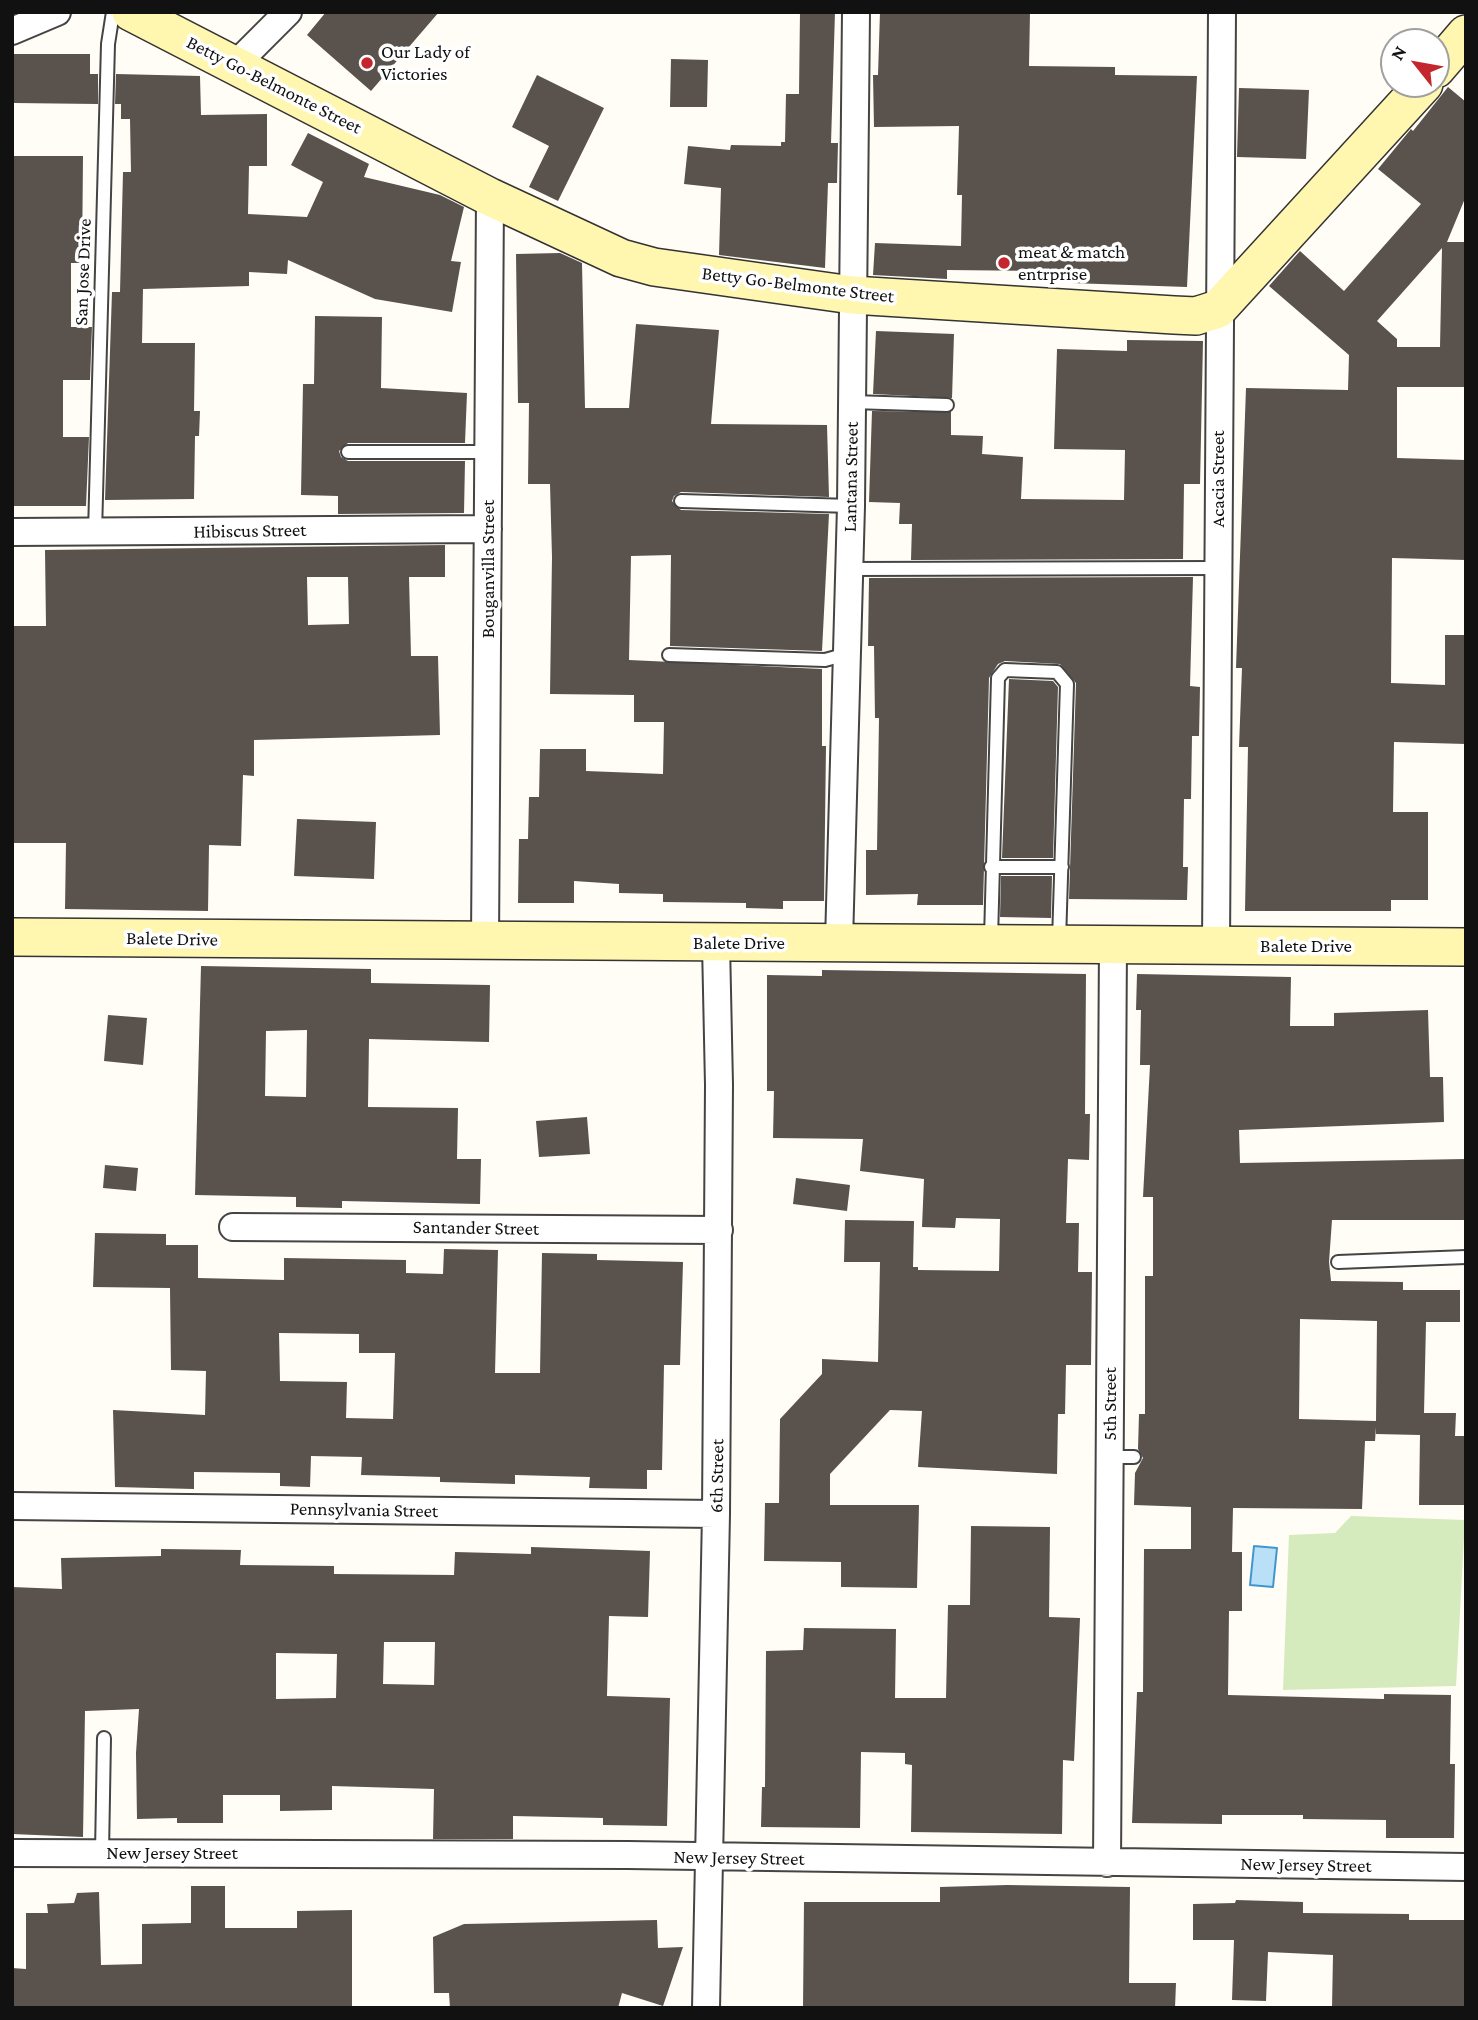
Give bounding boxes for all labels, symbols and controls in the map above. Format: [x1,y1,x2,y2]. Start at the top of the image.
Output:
north arrow [1380,28,1450,98]
street label: Betty Go-Belmonte Street [183,31,365,139]
place label: Our Lady of Victories [381,41,470,85]
text: N [1386,42,1411,64]
marker: Our Lady of Victories [359,55,375,71]
street label: San Jose Drive [70,218,96,326]
place label: meat & match entrprise [1018,241,1125,285]
marker: meat & match entrprise [996,255,1012,271]
street label: Betty Go-Belmonte Street [701,262,895,308]
street label: Lantana Street [839,422,863,532]
street label: Acacia Street [1207,430,1229,528]
street label: Bouganvilla Street [477,500,499,638]
street label: Hibiscus Street [193,519,307,543]
street label: Balete Drive [126,927,218,951]
street label: Balete Drive [693,932,785,954]
street label: Balete Drive [1260,935,1352,957]
street label: Santander Street [413,1215,539,1241]
street label: 5th Street [1099,1367,1121,1441]
street label: 6th Street [705,1439,729,1513]
street label: Pennsylvania Street [290,1497,438,1523]
street label: New Jersey Street [106,1842,238,1864]
street label: New Jersey Street [673,1845,805,1871]
street label: New Jersey Street [1240,1852,1372,1878]

